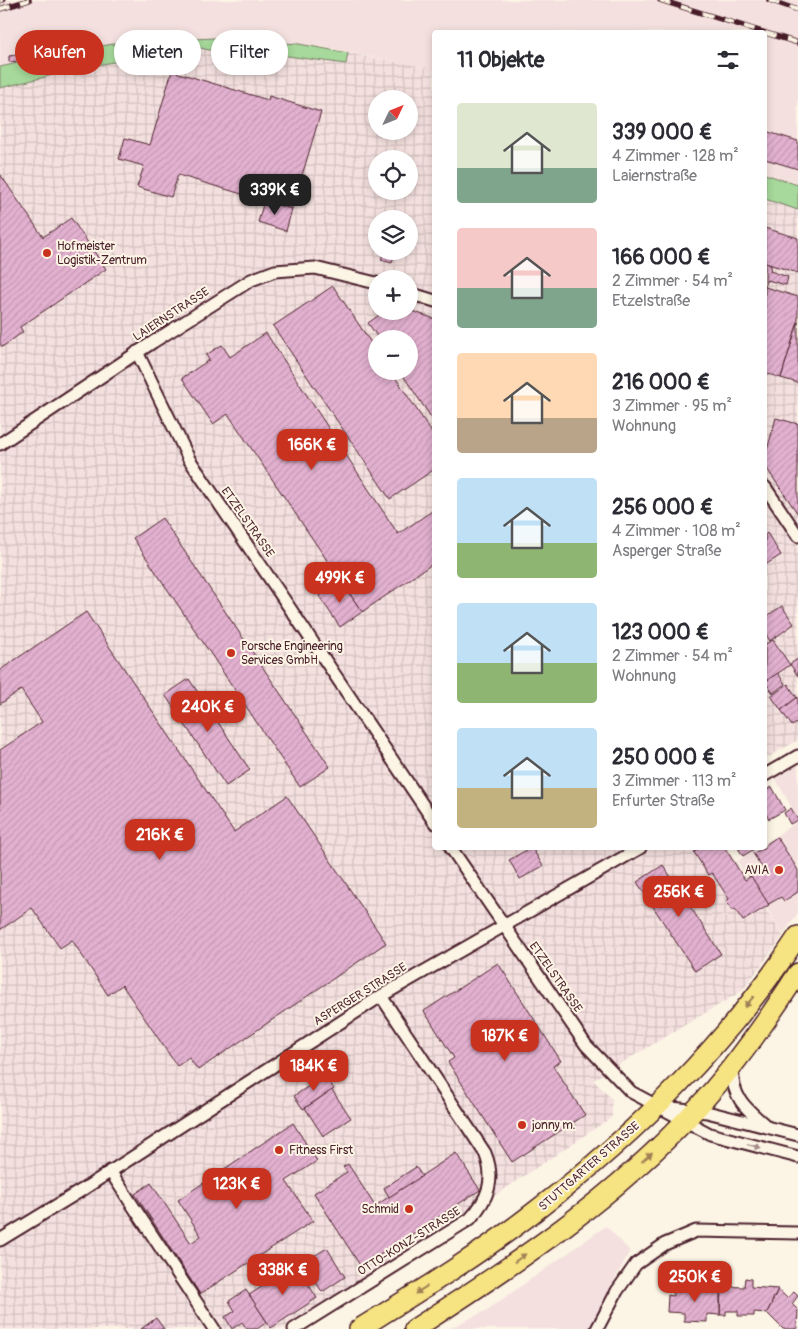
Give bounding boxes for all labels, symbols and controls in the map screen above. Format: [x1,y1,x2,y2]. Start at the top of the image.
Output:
chip: Kaufen [15,30,104,75]
chip: Mieten [114,30,201,75]
chip: Filter [211,30,288,75]
icon: filters [714,46,742,74]
text: 11 Objekte [457,47,544,74]
north arrow [368,90,418,140]
map controls [368,90,418,380]
text: 339 000 € [612,119,712,146]
icon: home [497,123,557,183]
text: 4 Zimmer · 128 m² [612,146,739,166]
button: locate [368,150,418,200]
text: Laiernstraße [612,166,697,186]
pin: 339K € [234,174,316,216]
text: 339K € [250,180,300,200]
button: layers [368,210,418,260]
place label: Hofmeister Logistik-Zentrum [57,239,147,268]
text: 166 000 € [612,244,711,271]
marker: Hofmeister Logistik-Zentrum [41,247,53,259]
icon: home [497,248,557,308]
button: + [368,270,418,320]
text: 2 Zimmer · 54 m² [612,271,733,291]
street label: LAIERNSTRASSE [130,284,212,345]
text: Etzelstraße [612,291,690,311]
button: − [368,330,418,380]
text: 216 000 € [612,369,710,396]
icon: home [497,373,557,433]
text: 3 Zimmer · 95 m² [612,396,732,416]
text: Wohnung [612,416,676,436]
pin: 166K € [271,428,353,471]
text: 166K € [288,435,336,455]
street label: ETZELSTRASSE [218,484,277,560]
text: 256 000 € [612,494,713,521]
icon: home [497,498,557,558]
text: 4 Zimmer · 108 m² [612,521,741,541]
text: Asperger Straße [612,541,721,561]
pin: 499K € [299,562,381,604]
text: 499K € [315,568,365,588]
text: 123 000 € [612,619,709,646]
icon: home [497,623,557,683]
place label: Porsche Engineering Services GmbH [241,639,343,668]
text: 2 Zimmer · 54 m² [612,646,733,666]
marker: Porsche Engineering Services GmbH [225,647,237,659]
text: Wohnung [612,666,676,686]
pin: 240K € [167,690,249,733]
text: 240K € [182,697,234,717]
text: 250 000 € [612,744,715,771]
icon: home [497,748,557,808]
text: 3 Zimmer · 113 m² [612,771,737,791]
text: Erfurter Straße [612,791,715,811]
pin: 216K € [119,818,201,861]
text: 216K € [136,825,184,845]
place label: AVIA [744,863,769,878]
marker: AVIA [773,864,785,876]
pin: 256K € [638,876,720,918]
text: 256K € [654,882,704,902]
street label: ETZELSTRASSE [526,939,585,1015]
street label: ASPERGER STRASSE [311,960,410,1029]
one-way arrow [744,995,755,1008]
pin: 187K € [464,1020,546,1062]
text: 187K € [482,1026,528,1046]
pin: 184K € [273,1050,355,1092]
text: 184K € [290,1056,338,1076]
place label: jonny m. [531,1118,575,1133]
street label: STUTTGARTER STRASSE [536,1118,643,1214]
marker: jonny m. [516,1119,528,1131]
one-way arrow [747,1142,762,1150]
place label: Fitness First [289,1143,353,1158]
marker: Fitness First [273,1144,285,1156]
one-way arrow [640,1151,653,1162]
pin: 123K € [196,1168,278,1210]
text: 123K € [213,1174,261,1194]
place label: Schmid [362,1202,399,1217]
marker: Schmid [403,1203,415,1215]
street label: OTTO-KONZ-STRASSE [355,1204,464,1279]
one-way arrow [513,1253,527,1263]
pin: 338K € [242,1254,324,1296]
text: 338K € [258,1260,308,1280]
pin: 250K € [654,1260,736,1303]
text: 250K € [669,1267,721,1287]
one-way arrow [414,1286,427,1295]

